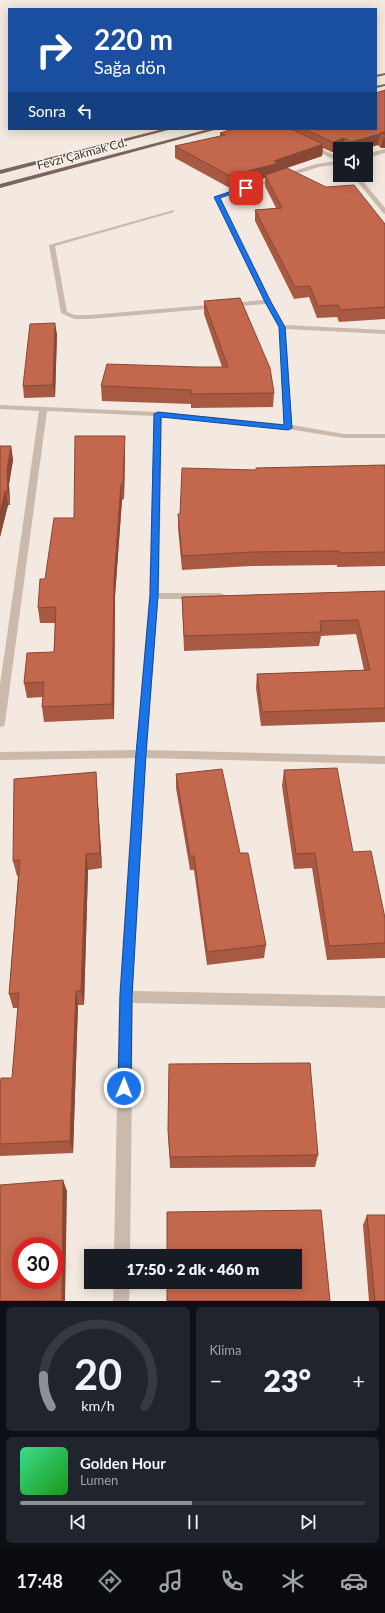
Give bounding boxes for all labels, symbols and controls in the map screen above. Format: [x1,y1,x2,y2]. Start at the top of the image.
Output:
text: 220 m [94,22,173,56]
icon: right [28,24,80,76]
text: Sağa dön [94,56,166,78]
icon: left [74,100,96,122]
text: Sonra [28,102,66,120]
street label: Fevzi Çakmak Cd. [35,134,129,173]
map controls [333,142,373,182]
button: sound [333,142,373,182]
pin [229,171,263,205]
icon: arrive [235,177,257,199]
position arrow [103,1067,145,1109]
speed limit sign: 30 [12,1237,64,1289]
text: 17:50 · 2 dk · 460 m [127,1260,259,1278]
text: Klima [210,1342,241,1358]
text: 20 [74,1349,122,1399]
text: 23° [264,1362,311,1398]
text: − [210,1367,222,1394]
text: + [352,1367,365,1394]
text: km/h [81,1397,114,1414]
text: Golden Hour [80,1454,166,1472]
text: Lumen [80,1472,118,1488]
icon: previous [67,1511,89,1533]
icon: pause [182,1511,204,1533]
icon: next [297,1511,319,1533]
icon: directions [96,1567,124,1595]
icon: music [157,1567,185,1595]
icon: phone [218,1567,246,1595]
icon: climate [279,1567,307,1595]
icon: car [340,1567,368,1595]
text: 17:48 [17,1570,63,1592]

